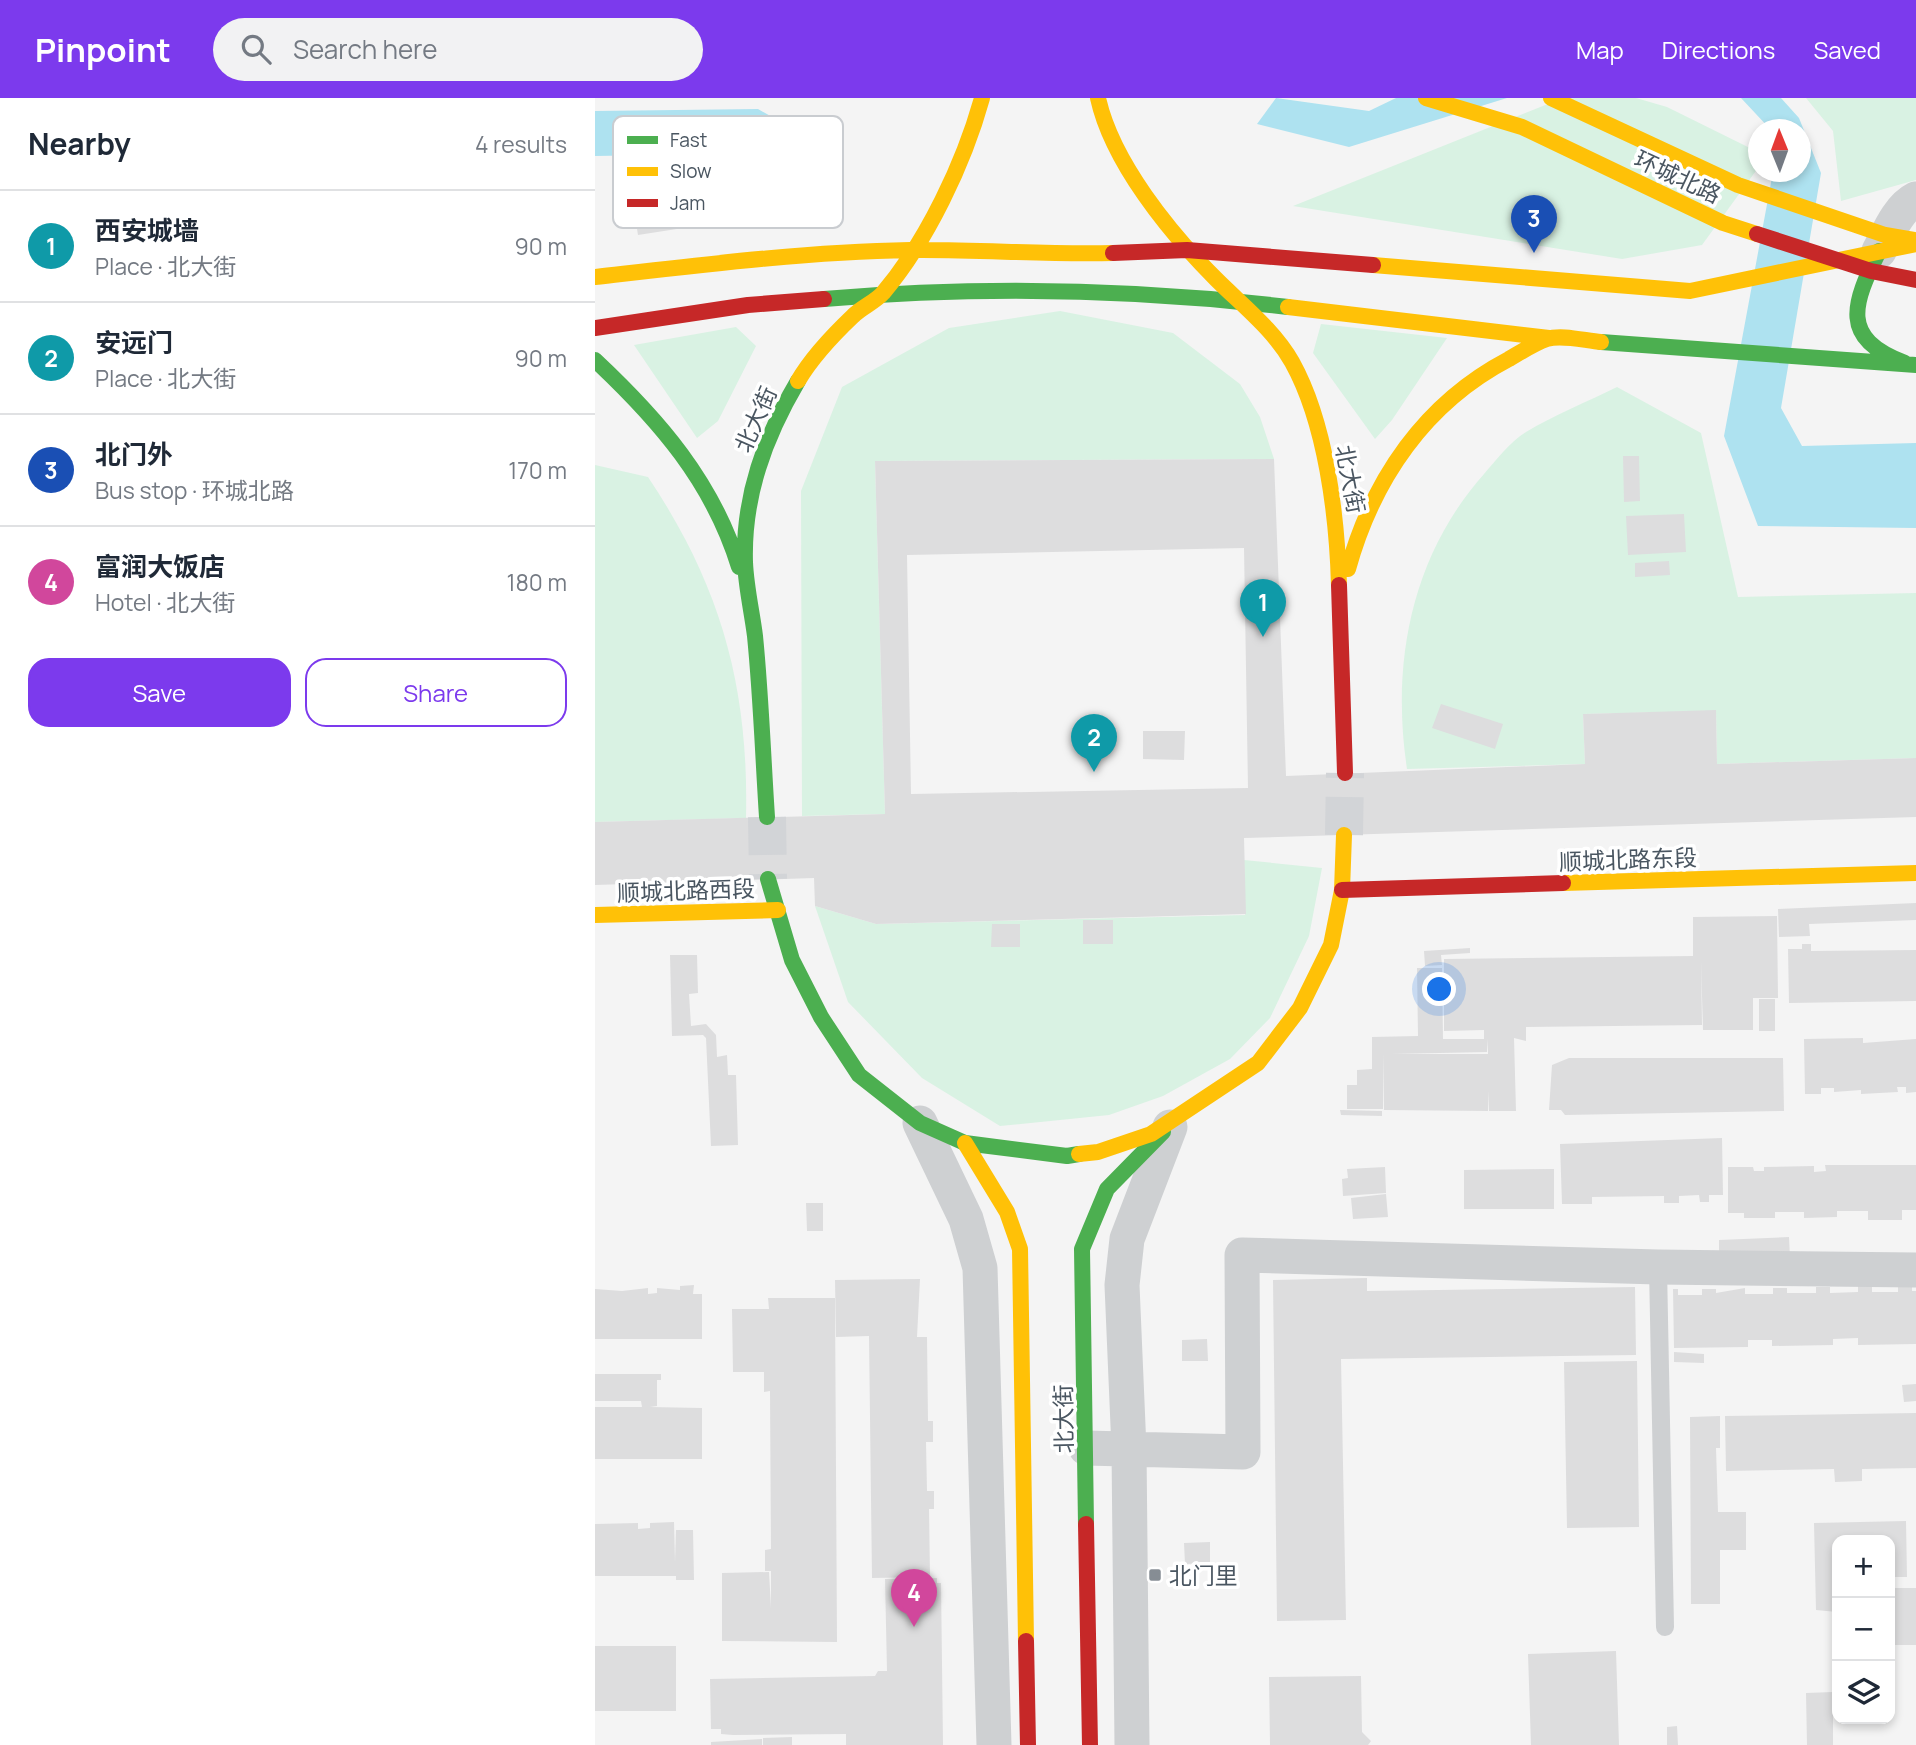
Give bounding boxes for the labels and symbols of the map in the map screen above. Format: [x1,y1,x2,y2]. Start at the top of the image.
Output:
legend [613,116,843,228]
north arrow [1748,119,1811,182]
text: Fast [670,127,707,153]
street label: 环城北路 [1630,142,1726,210]
text: Slow [670,158,712,184]
text: Jam [670,190,705,216]
pin: 3 [1511,195,1557,253]
street label: 北大街 [726,381,784,457]
street label: 北大街 [1329,442,1373,516]
pin: 1 [1240,579,1286,637]
pin: 2 [1071,714,1117,772]
street label: 顺城北路东段 [1558,841,1698,877]
street label: 顺城北路西段 [616,872,756,908]
your location [1422,972,1456,1006]
street label: 北大街 [1046,1384,1080,1454]
place label: 北门里 [1169,1559,1238,1591]
marker: 北门里 [1147,1567,1163,1583]
pin: 4 [891,1569,937,1627]

